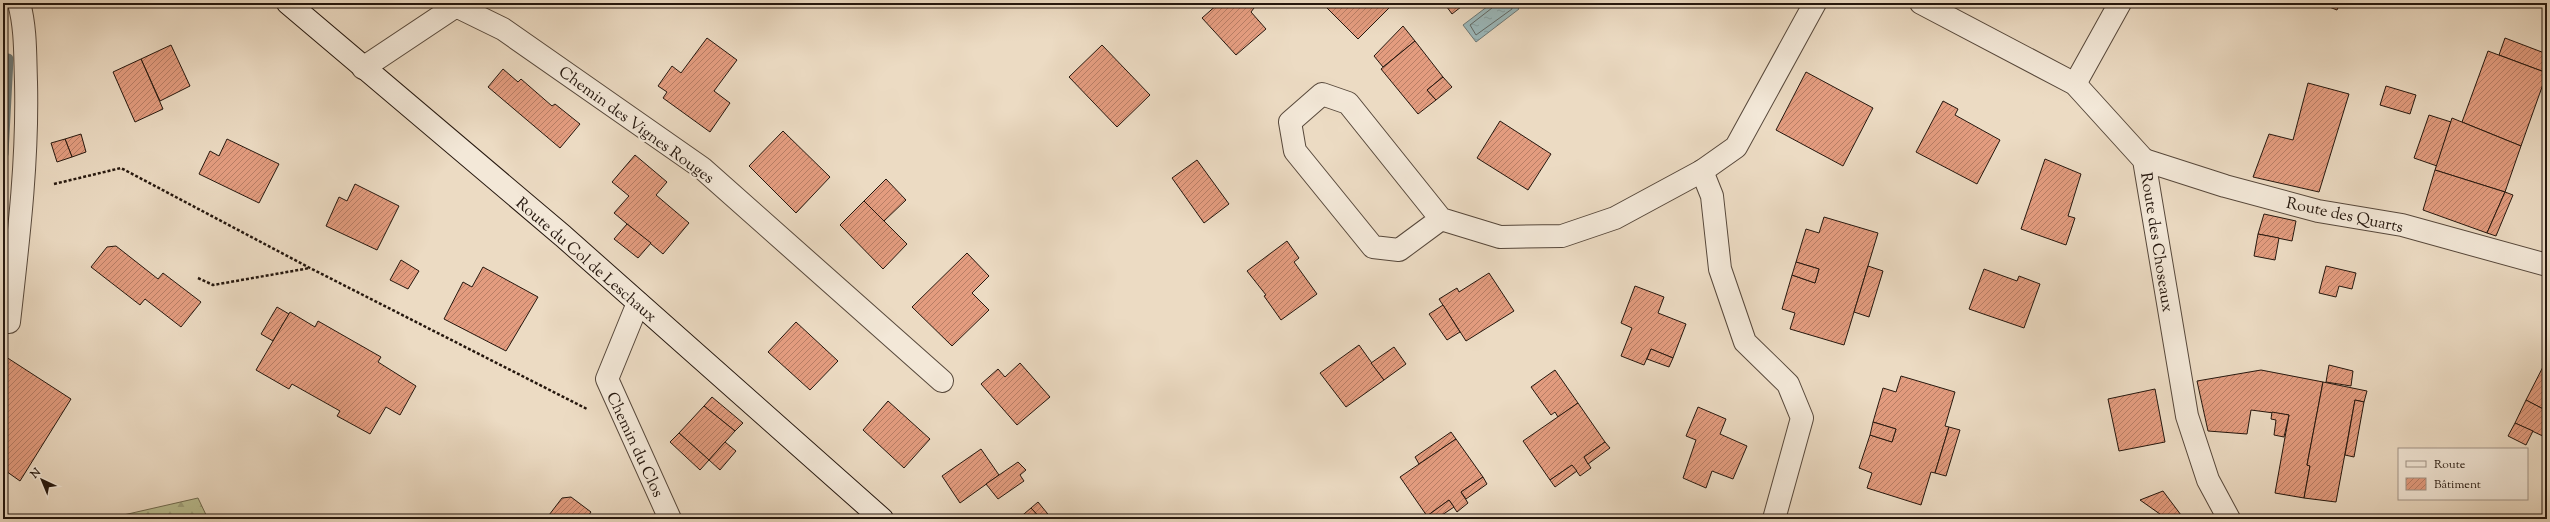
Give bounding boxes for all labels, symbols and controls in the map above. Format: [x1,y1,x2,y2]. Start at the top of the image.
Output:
street label: Chemin des Vignes Rouges [553,62,718,190]
street label: Route des Choseaux [2133,171,2178,314]
street label: Route du Col de Leschaux [510,193,661,329]
street label: Route des Quarts [2284,193,2405,240]
street label: Chemin du Clos [599,389,668,502]
legend [2398,448,2528,500]
text: Route [2434,456,2466,474]
north arrow [22,460,62,500]
text: N [26,465,45,483]
text: Bâtiment [2434,476,2481,494]

